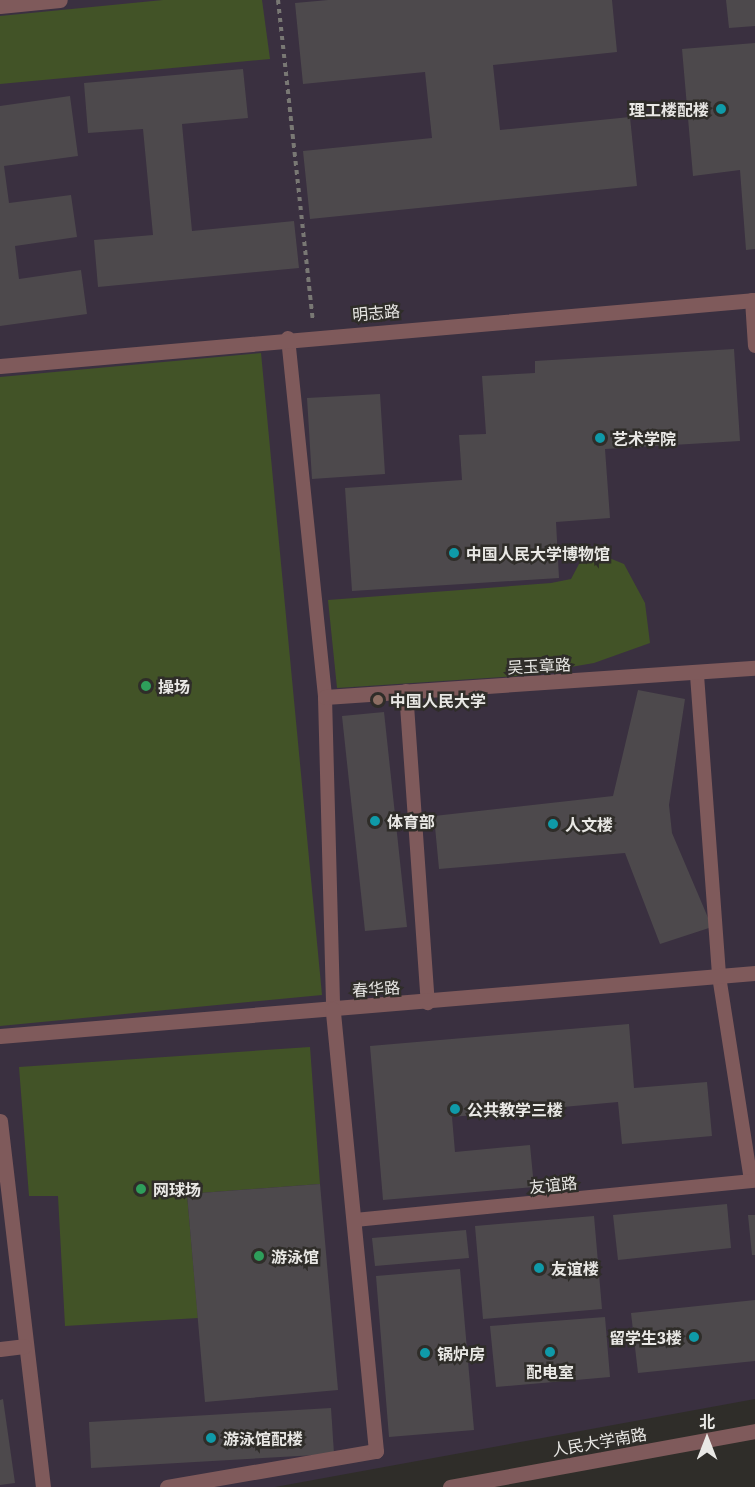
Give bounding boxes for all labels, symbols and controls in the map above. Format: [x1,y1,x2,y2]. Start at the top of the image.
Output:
place label: 理工楼配楼 [629,99,709,119]
marker: 理工楼配楼 [714,102,728,116]
street label: 明志路 [351,300,401,324]
place label: 艺术学院 [612,428,676,448]
marker: 艺术学院 [593,431,607,445]
place label: 中国人民大学博物馆 [466,543,610,563]
marker: 中国人民大学博物馆 [447,546,461,560]
street label: 吴玉章路 [507,654,571,676]
place label: 操场 [158,676,190,696]
marker: 操场 [139,679,153,693]
place label: 中国人民大学 [390,690,486,710]
marker: 中国人民大学 [371,693,385,707]
place label: 体育部 [387,811,435,831]
marker: 体育部 [368,814,382,828]
place label: 人文楼 [565,814,613,834]
marker: 人文楼 [546,817,560,831]
street label: 春华路 [351,977,401,999]
place label: 公共教学三楼 [467,1099,563,1119]
marker: 公共教学三楼 [448,1102,462,1116]
street label: 友谊路 [528,1172,578,1196]
place label: 网球场 [153,1179,201,1199]
marker: 网球场 [134,1182,148,1196]
place label: 游泳馆 [271,1246,319,1266]
marker: 游泳馆 [252,1249,266,1263]
place label: 友谊楼 [551,1258,599,1278]
marker: 友谊楼 [532,1261,546,1275]
place label: 留学生3楼 [609,1327,682,1347]
marker: 留学生3楼 [687,1330,701,1344]
place label: 锅炉房 [437,1343,485,1363]
marker: 配电室 [543,1345,557,1359]
marker: 锅炉房 [418,1346,432,1360]
place label: 配电室 [526,1361,574,1381]
north arrow [677,1409,737,1469]
text: 北 [699,1409,715,1433]
street label: 人民大学南路 [550,1423,648,1459]
place label: 游泳馆配楼 [223,1428,303,1448]
marker: 游泳馆配楼 [204,1431,218,1445]

